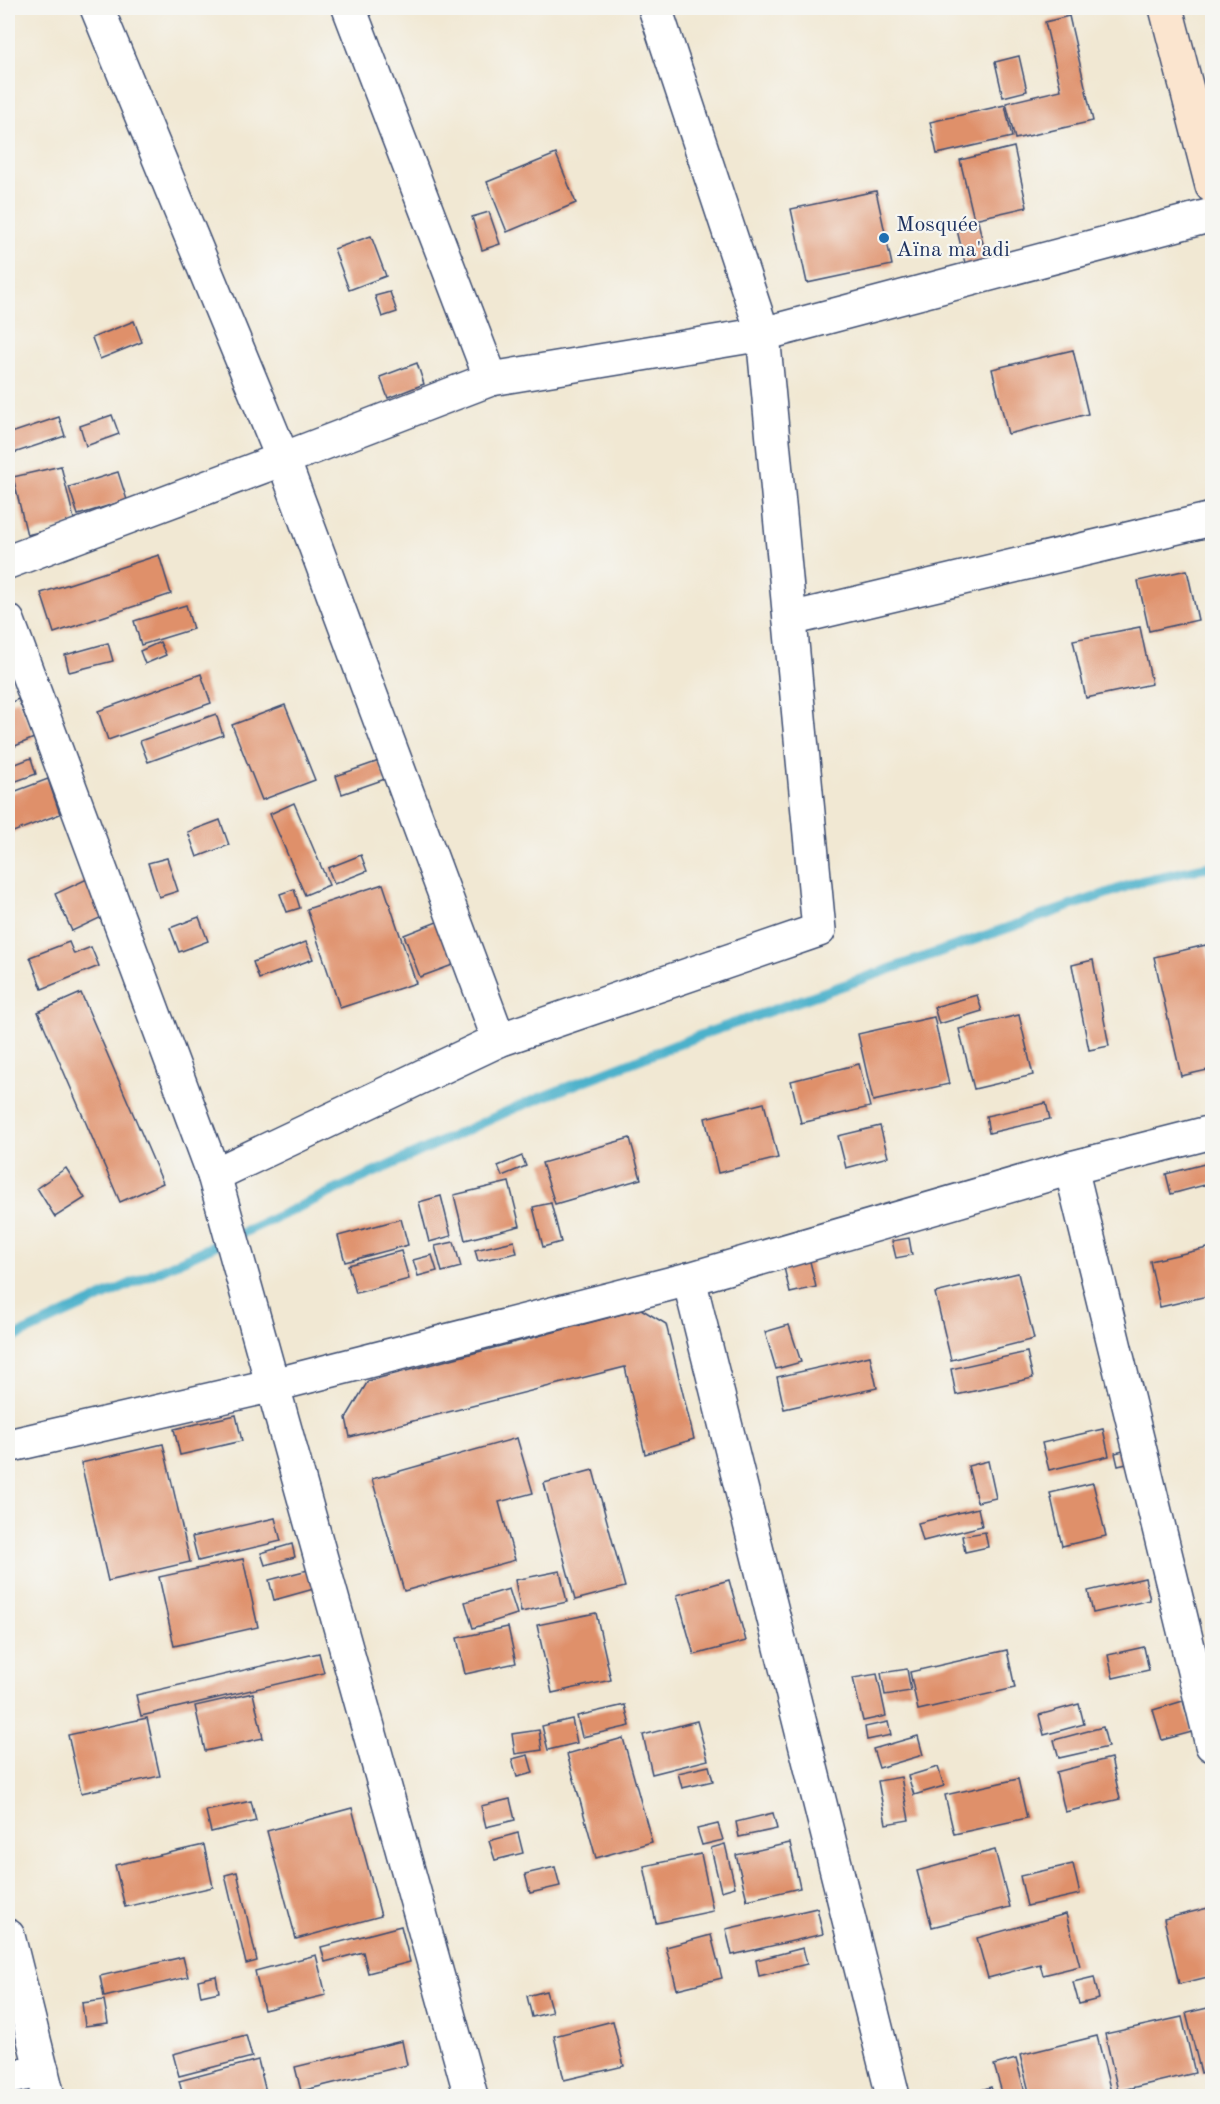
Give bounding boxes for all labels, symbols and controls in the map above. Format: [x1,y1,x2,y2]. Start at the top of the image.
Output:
place label: Mosquée Aïna ma'adi [896,214,1010,261]
marker: Mosquée Aïna ma'adi [877,231,891,245]

